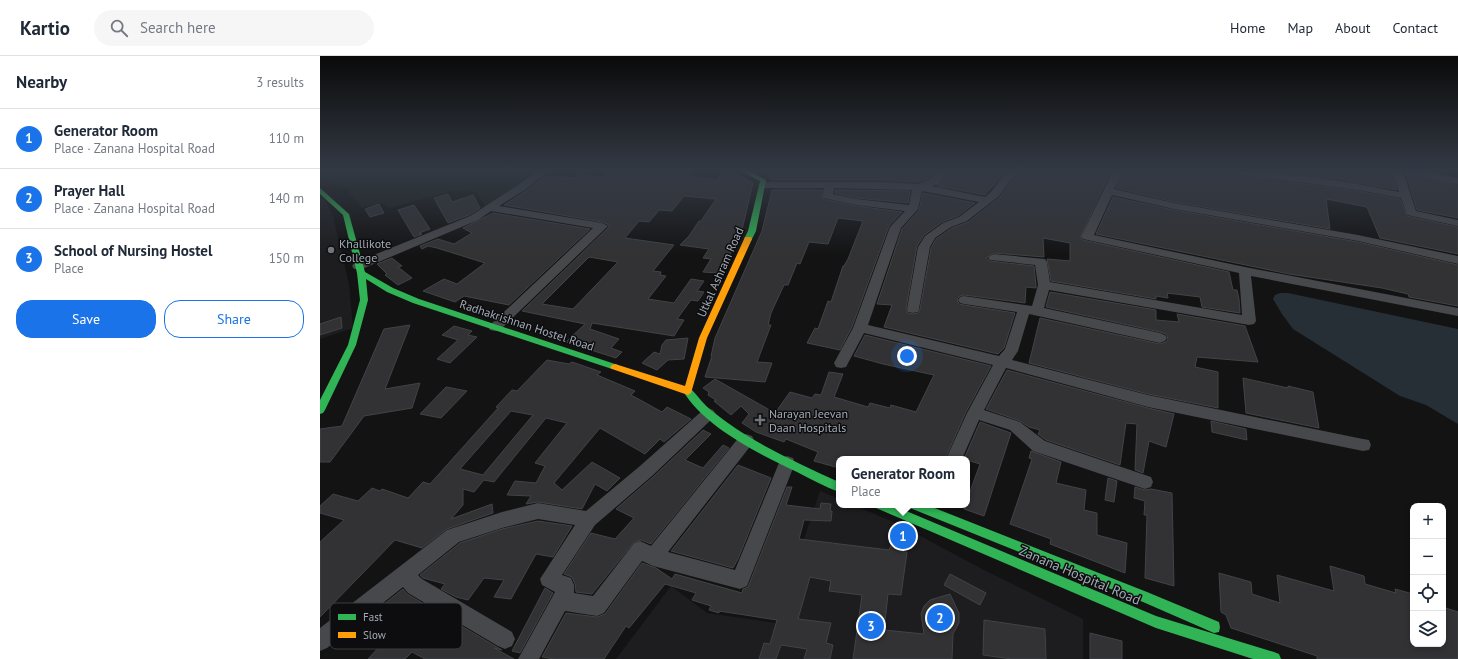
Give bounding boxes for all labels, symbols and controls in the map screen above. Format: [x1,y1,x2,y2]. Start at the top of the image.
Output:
search box [94,10,374,46]
text: Kartio [20,16,70,40]
icon: search [108,17,130,39]
text: Search here [140,18,216,37]
text: Home [1230,19,1265,37]
text: Map [1287,19,1313,37]
text: About [1335,19,1371,37]
text: Contact [1393,19,1438,37]
text: Nearby [16,71,67,93]
text: 3 results [256,74,304,91]
text: Generator Room [54,121,158,140]
text: 1 [25,130,33,147]
text: 110 m [269,130,304,147]
text: Place · Zanana Hospital Road [54,140,215,157]
text: Prayer Hall [54,181,125,200]
text: 2 [25,190,33,207]
text: 140 m [269,190,304,207]
text: Place · Zanana Hospital Road [54,200,215,217]
street label: Utkal Ashram Road [693,225,747,319]
place label: Khallikote College [339,236,391,265]
text: School of Nursing Hostel [54,241,212,260]
marker: Khallikote College [326,245,336,255]
text: 3 [25,250,33,267]
text: 150 m [269,250,304,267]
text: Place [54,260,84,277]
street label: Radhakrishnan Hostel Road [458,296,596,354]
button: Save [16,300,156,338]
button: Share [164,300,304,338]
your location [897,346,917,366]
place label: Narayan Jeevan Daan Hospitals [769,406,848,435]
marker: Narayan Jeevan Daan Hospitals [754,414,766,426]
popup [836,456,970,508]
text: Generator Room [851,464,955,483]
text: Place [851,483,881,500]
map controls [1410,503,1446,647]
button: + [1410,503,1446,539]
pin: 1 [890,521,916,551]
button: − [1410,539,1446,575]
street label: Zanana Hospital Road [1016,541,1144,609]
button: locate [1410,575,1446,611]
legend [330,603,462,649]
pin: 2 [927,603,953,633]
text: Fast [363,610,383,624]
pin: 3 [858,611,884,641]
button: layers [1410,611,1446,647]
text: Slow [363,628,386,642]

